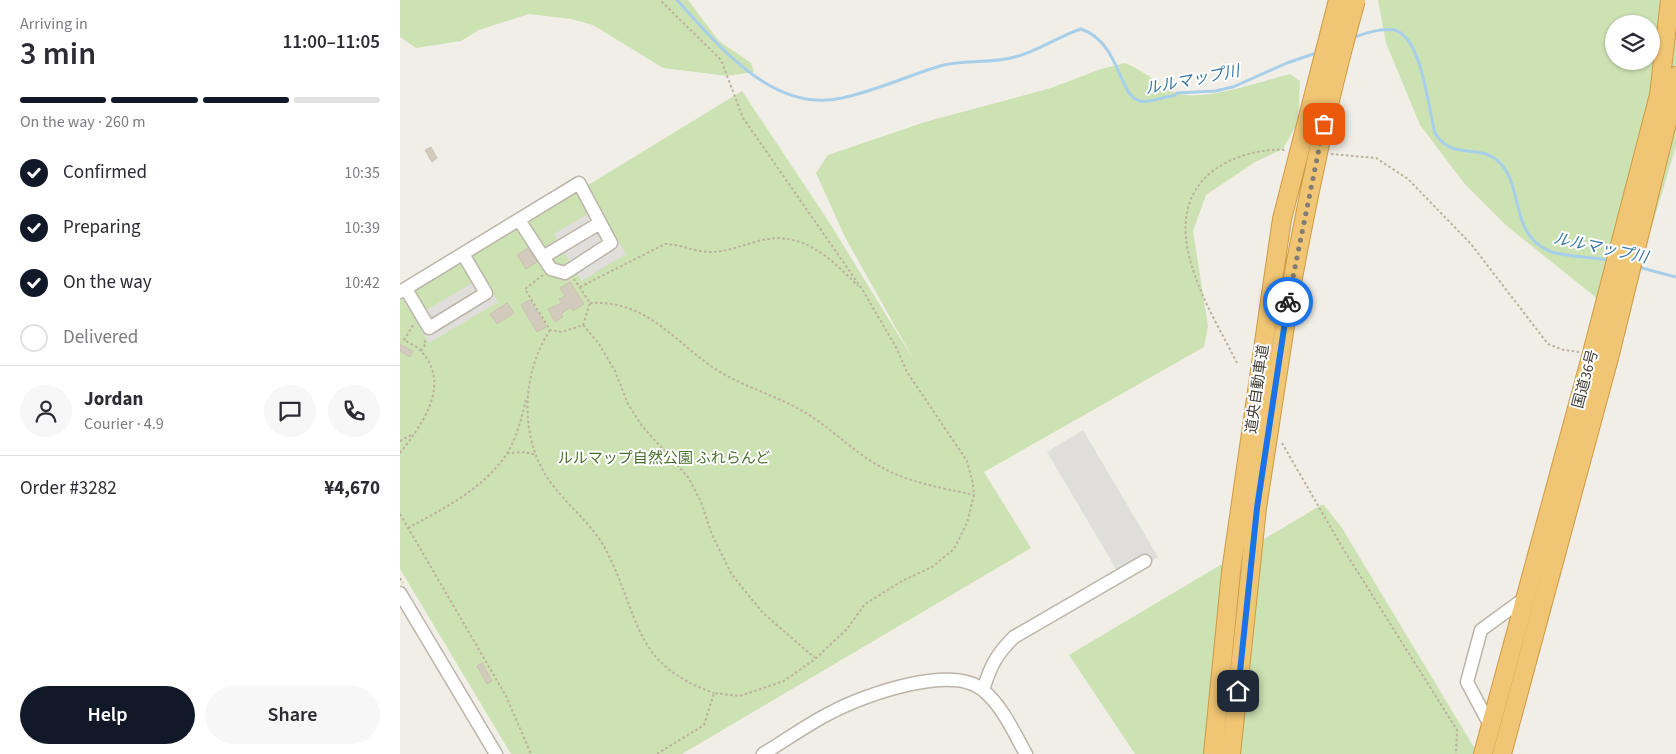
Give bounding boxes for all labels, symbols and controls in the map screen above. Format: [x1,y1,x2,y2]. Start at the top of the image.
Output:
text: Arriving in [20,13,88,35]
map controls [1605,15,1660,70]
button: layers [1605,15,1660,70]
text: 11:00–11:05 [282,29,380,56]
text: 3 min [20,31,96,77]
water label: ルルマップ川 [1143,60,1243,100]
pin [1303,103,1345,145]
icon: bag [1310,110,1338,138]
text: On the way · 260 m [20,111,145,133]
icon: check [20,159,48,187]
text: Confirmed [63,159,147,186]
text: 10:35 [344,162,380,184]
icon: check [20,214,48,242]
text: Preparing [63,214,141,241]
text: 10:39 [344,217,380,239]
water label: ルルマップ川 [1552,227,1652,269]
icon: check [20,269,48,297]
text: On the way [63,269,152,296]
text: 10:42 [344,272,380,294]
courier [1263,277,1313,327]
icon: bike [1274,288,1302,316]
text: Delivered [63,324,138,351]
street label: 道央自動車道 [1241,343,1274,435]
street label: 国道36号 [1568,347,1603,411]
button: person [20,385,72,437]
button: chat [264,385,316,437]
button: phone [328,385,380,437]
text: Jordan [84,386,143,413]
text: Courier · 4.9 [84,413,164,435]
park label: ルルマップ自然公園 ふれらんど [558,448,770,469]
text: Order #3282 [20,475,117,502]
text: ¥4,670 [324,475,380,502]
pin [1217,670,1259,712]
icon: home [1224,677,1252,705]
button: Help [20,686,195,744]
button: Share [205,686,380,744]

